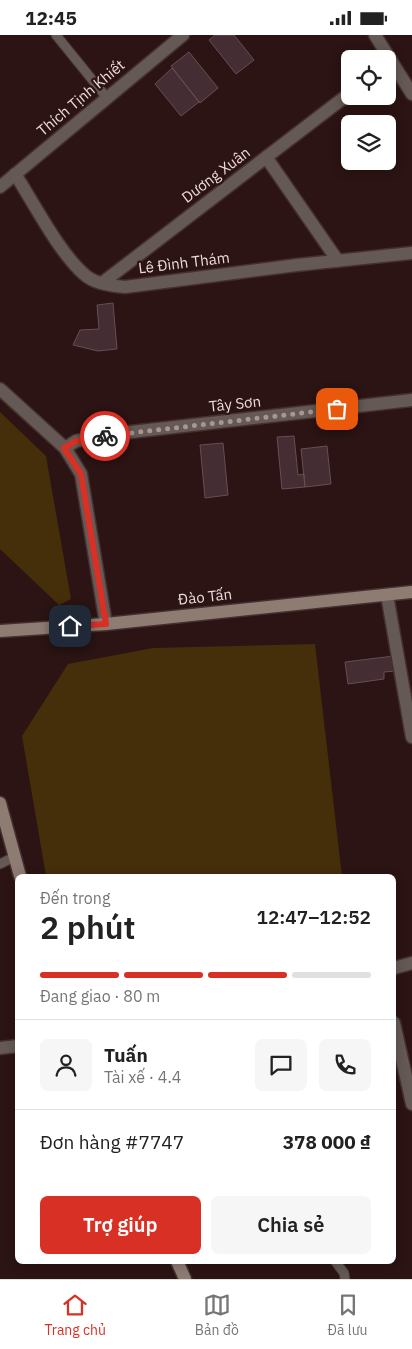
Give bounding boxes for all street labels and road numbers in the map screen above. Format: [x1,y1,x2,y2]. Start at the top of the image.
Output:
street label: Thích Tịnh Khiết [33,55,128,140]
street label: Dương Xuân [178,143,254,207]
street label: Lê Đình Thám [137,247,231,278]
street label: Tây Sơn [208,391,262,416]
street label: Đào Tấn [177,584,233,609]

